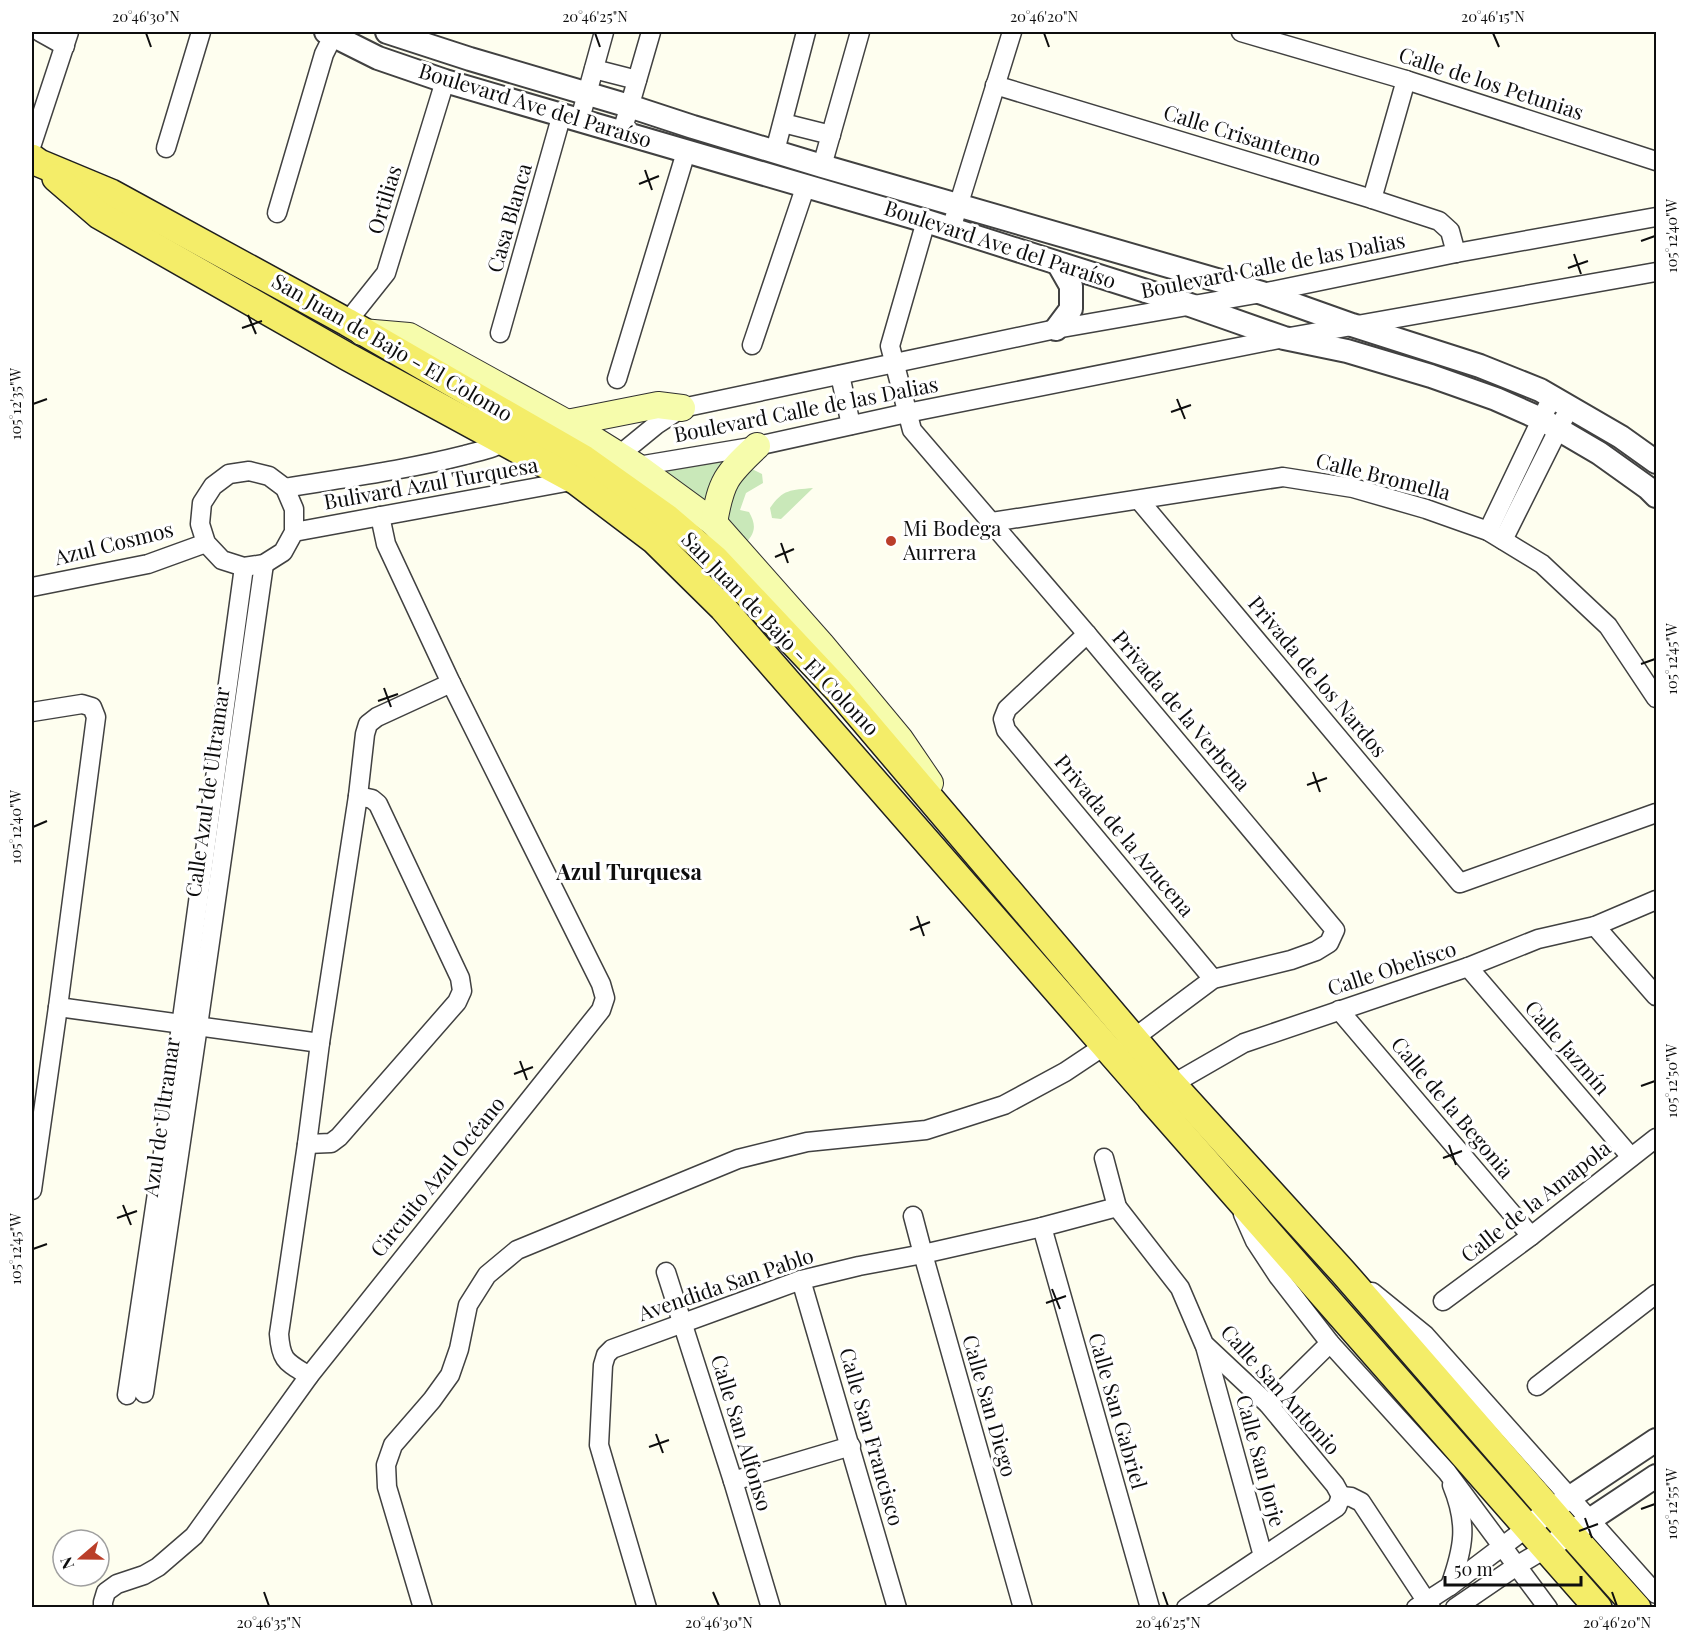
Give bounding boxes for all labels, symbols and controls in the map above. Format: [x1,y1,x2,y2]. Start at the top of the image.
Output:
text: 20°46'30"N [112,6,180,26]
text: 20°46'25"N [562,6,628,26]
text: 20°46'20"N [1010,6,1078,26]
text: 20°46'15"N [1461,6,1525,26]
street label: Calle de los Petunias [1396,39,1588,125]
street label: Boulevard Ave del Paraíso [416,55,655,153]
street label: Calle Crisantemo [1161,97,1325,171]
street label: Casa Blanca [479,159,537,275]
street label: Ortilias [359,162,407,237]
street label: Boulevard Ave del Paraíso [881,192,1120,294]
text: 105°12'40"W [1661,199,1681,273]
street label: Boulevard Calle de las Dalias [1138,225,1407,303]
street label: San Juan de Bajo - El Colomo [268,266,518,427]
text: 105°12'35"W [5,368,25,440]
street label: Boulevard Calle de las Dalias [671,369,940,447]
street label: Calle Bromella [1313,445,1454,505]
street label: Bulivard Azul Turquesa [321,449,540,515]
place label: Mi Bodega Aurrera [902,513,1002,565]
street label: Azul Cosmos [50,514,176,571]
street label: San Juan de Bajo - El Colomo [676,525,886,741]
marker: Mi Bodega Aurrera [884,534,898,548]
street label: Privada de los Nardos [1243,589,1394,762]
text: 105°12'45"W [1661,623,1681,695]
street label: Privada de la Verbena [1107,624,1258,796]
street label: Calle Azul de Ultramar [177,684,235,899]
street label: Privada de la Azucena [1049,748,1202,922]
text: 105°12'40"W [5,790,25,864]
district label: Azul Turquesa [555,856,702,886]
street label: Calle Obelisco [1323,933,1459,1001]
street label: Calle Jazmín [1520,993,1618,1100]
street label: Calle de la Begonia [1386,1030,1521,1184]
street label: Azul de Ultramar [135,1035,185,1199]
text: 105°12'50"W [1661,1044,1681,1118]
street label: Circuito Azul Océano [363,1090,510,1262]
street label: Calle de la Amapola [1454,1133,1616,1268]
text: 105°12'45"W [5,1213,25,1285]
street label: Avendida San Pablo [633,1240,817,1327]
street label: Calle San Antonio [1215,1317,1348,1460]
street label: Calle San Gabriel [1083,1329,1155,1492]
street label: Calle San Diego [957,1331,1025,1480]
street label: Calle San Francisco [834,1344,912,1529]
street label: Calle San Alfonso [706,1351,780,1514]
street label: Calle San Jorje [1231,1391,1293,1530]
text: 105°12'55"W [1661,1468,1681,1540]
north arrow [51,1528,111,1588]
scale bar [1445,1549,1582,1587]
text: N [54,1554,78,1572]
text: 50 m [1454,1557,1493,1581]
text: 20°46'35"N [236,1612,302,1632]
text: 20°46'30"N [685,1612,753,1632]
text: 20°46'25"N [1135,1612,1201,1632]
text: 20°46'20"N [1583,1612,1651,1632]

